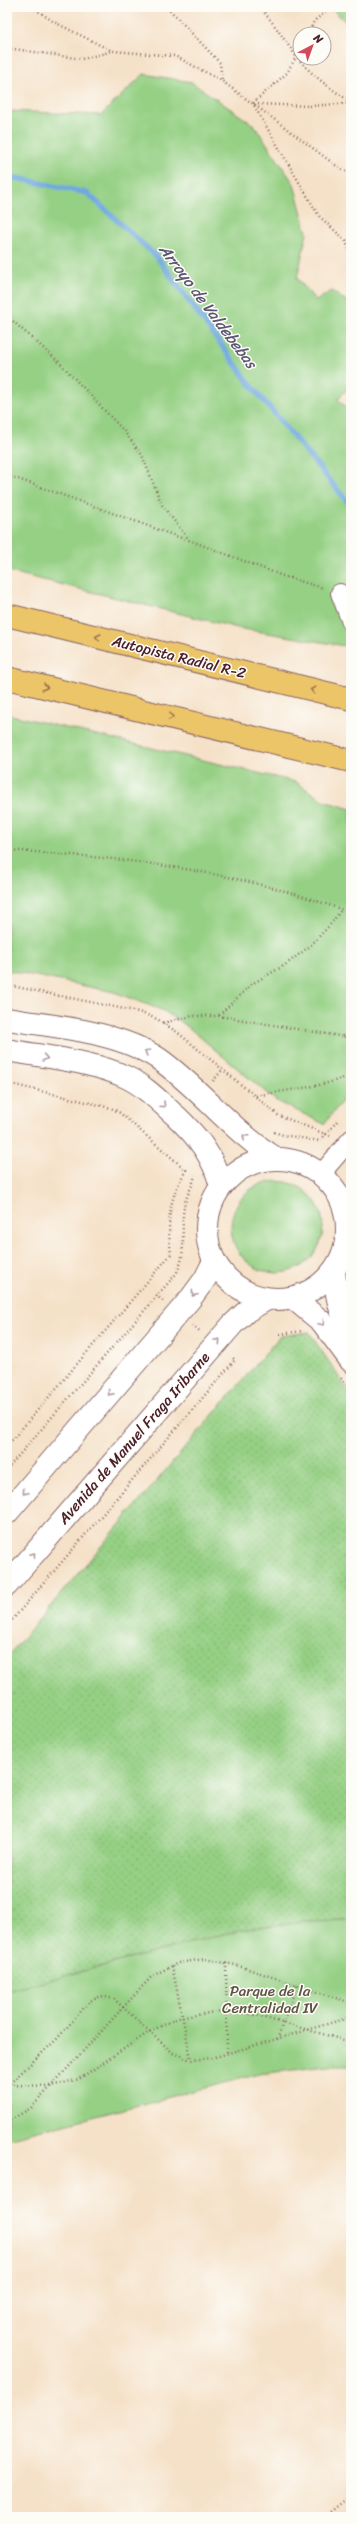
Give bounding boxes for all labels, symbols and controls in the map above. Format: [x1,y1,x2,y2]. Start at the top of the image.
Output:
north arrow [292,26,332,66]
text: N [308,29,328,49]
water label: Arroyo de Valdebebas [151,237,266,376]
street label: Autopista Radial R-2 [108,628,249,686]
one-way arrow [95,634,101,642]
one-way arrow [42,682,48,690]
one-way arrow [310,686,317,695]
one-way arrow [168,712,175,721]
one-way arrow [144,1049,151,1056]
one-way arrow [42,1053,48,1061]
one-way arrow [158,1100,166,1108]
one-way arrow [242,1134,250,1142]
one-way arrow [192,1290,199,1297]
one-way arrow [318,1319,325,1326]
one-way arrow [214,1338,221,1346]
street label: Avenida de Manuel Fraga Iribarne [51,1346,217,1531]
one-way arrow [107,1389,114,1396]
one-way arrow [23,1487,30,1495]
one-way arrow [28,1553,35,1560]
park label: Parque de la Centralidad IV [222,1978,318,2021]

